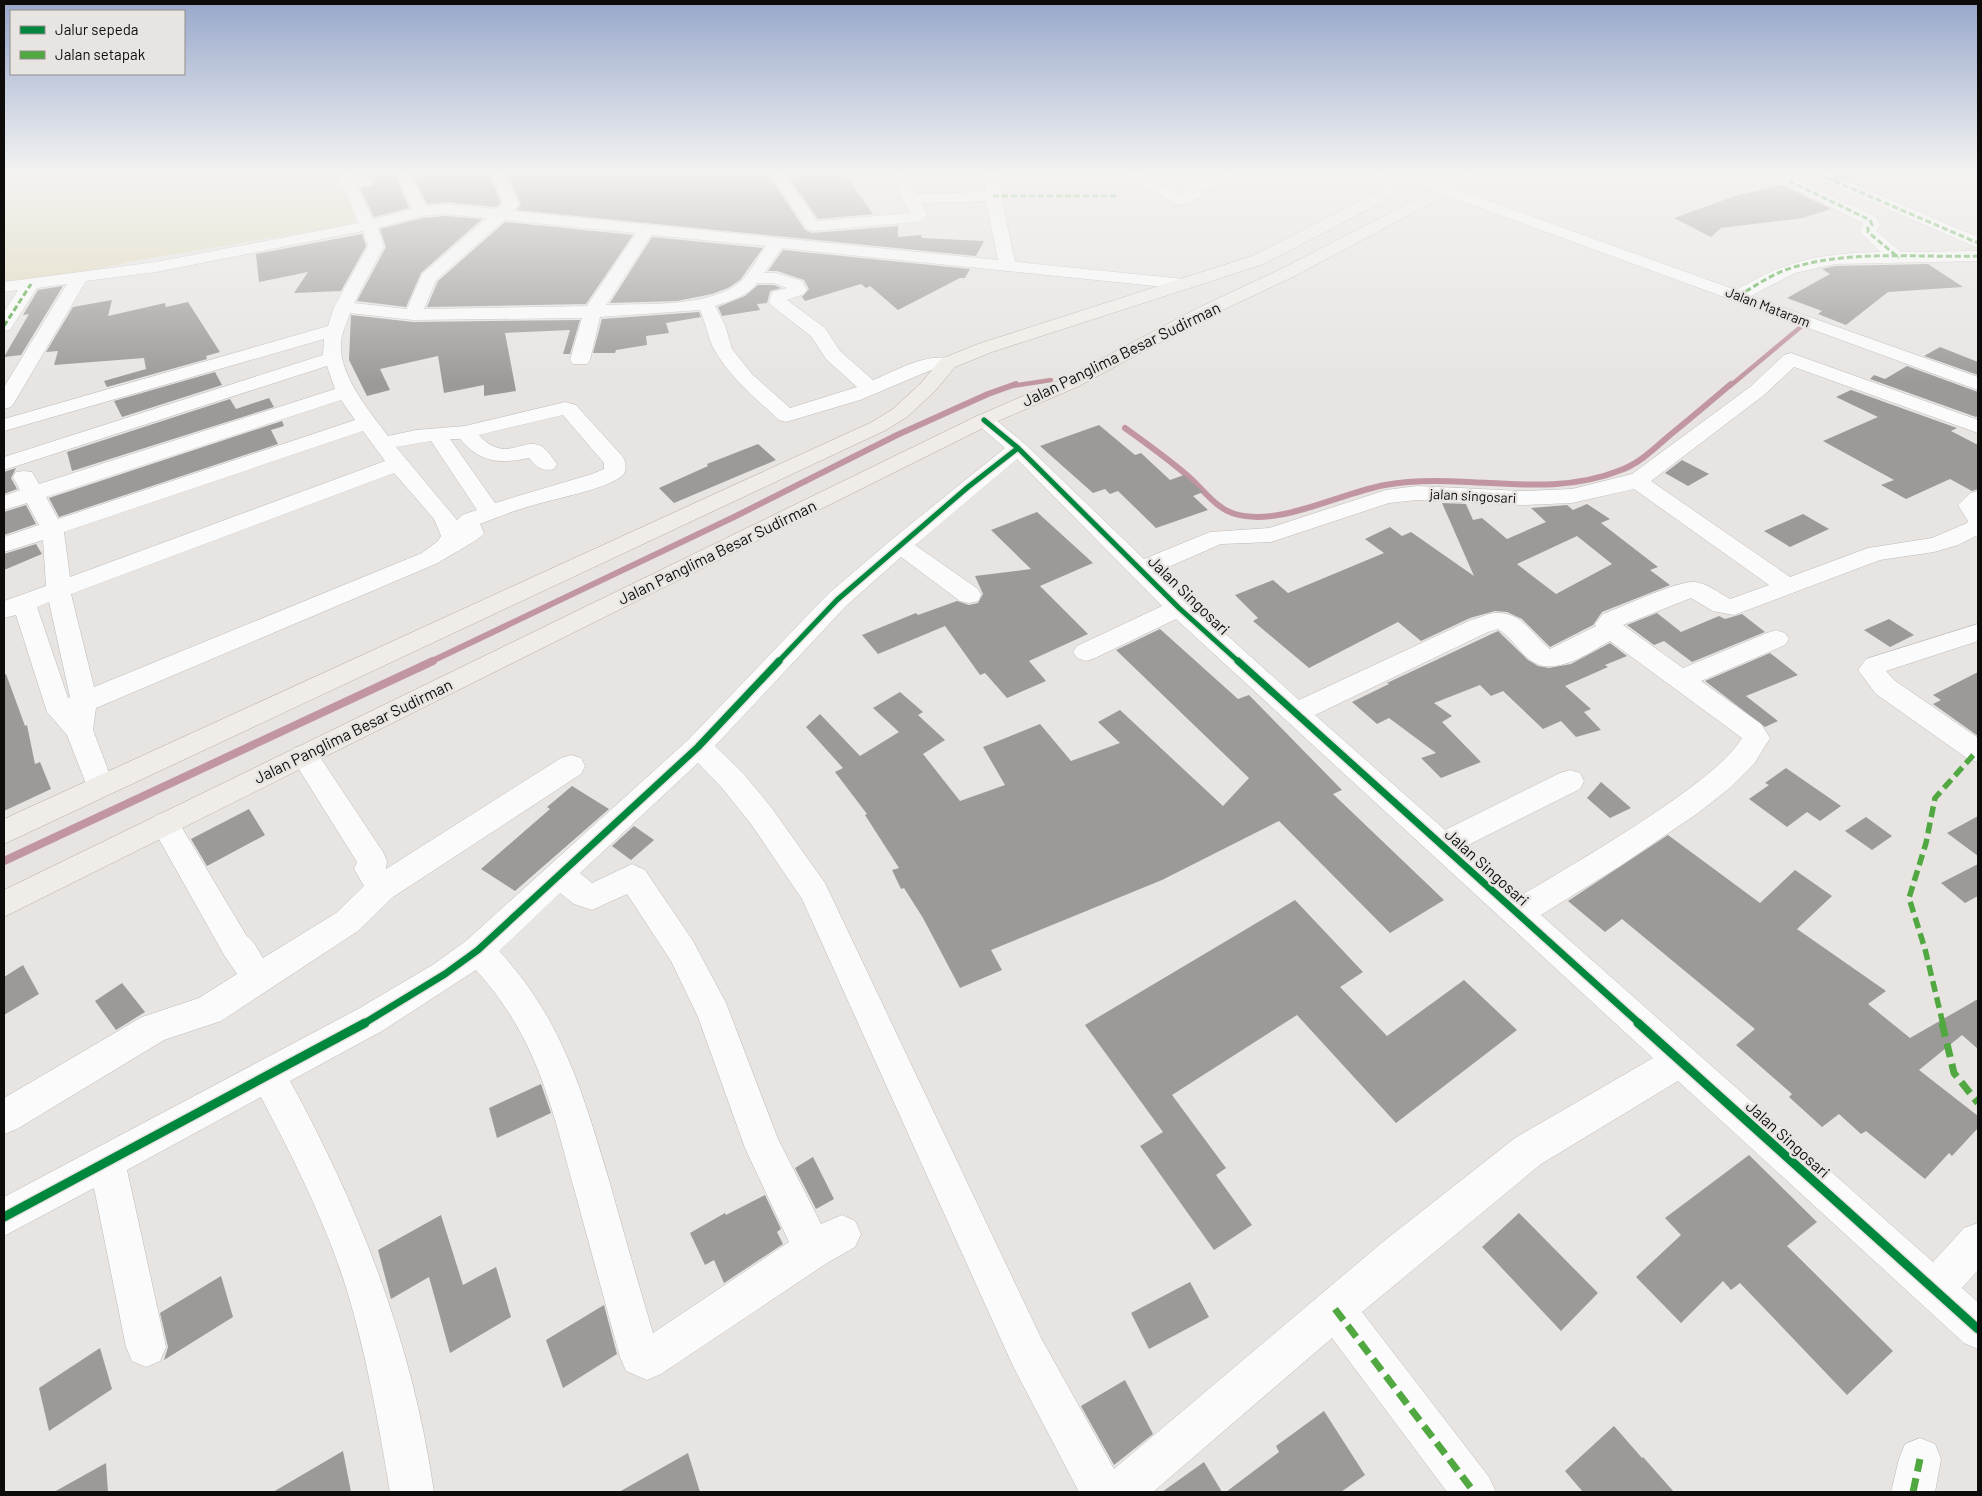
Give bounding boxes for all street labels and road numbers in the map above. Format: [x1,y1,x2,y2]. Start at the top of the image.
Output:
street label: Jalan Mataram [1724,283,1813,330]
street label: Jalan Panglima Besar Sudirman [1019,297,1223,410]
street label: jalan singosari [1428,485,1517,506]
street label: Jalan Panglima Besar Sudirman [615,495,819,608]
street label: Jalan Singosari [1145,551,1234,638]
street label: Jalan Panglima Besar Sudirman [251,674,455,787]
street label: Jalan Singosari [1442,824,1533,909]
street label: Jalan Singosari [1743,1096,1834,1181]

